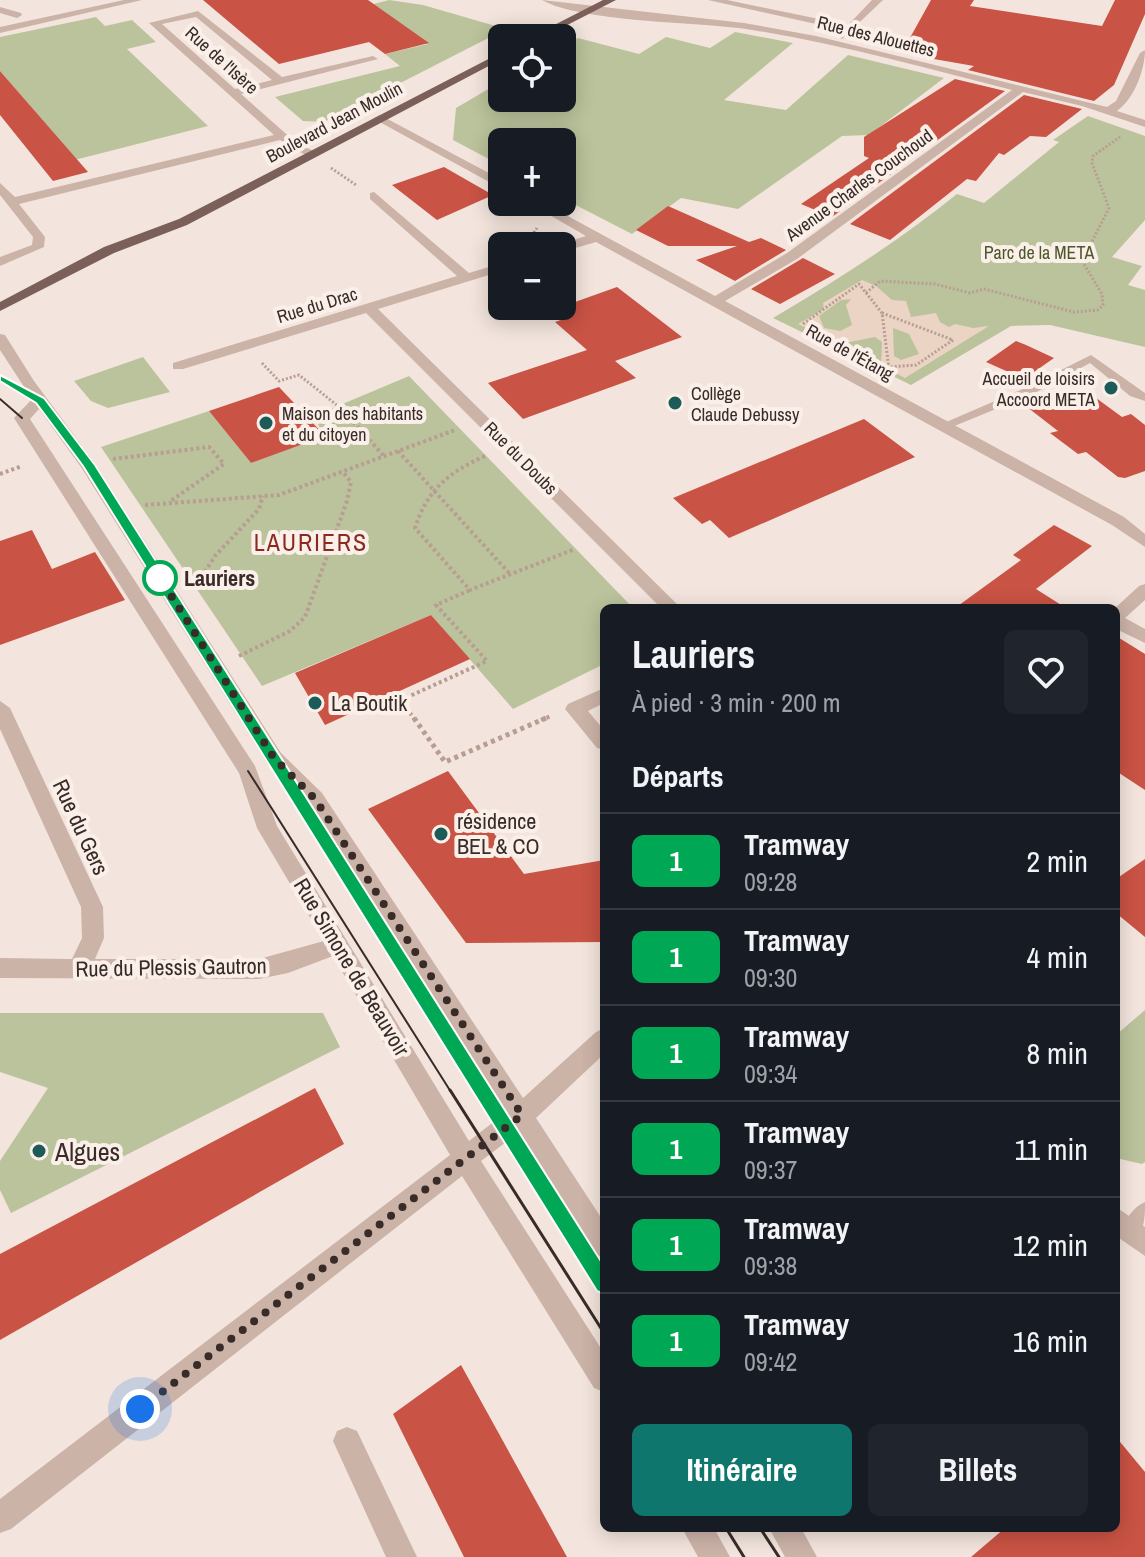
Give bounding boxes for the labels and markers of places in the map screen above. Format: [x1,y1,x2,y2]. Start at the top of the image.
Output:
place label: Accueil de loisirs Accoord META [982,366,1095,412]
marker: Accueil de loisirs Accoord META [1102,379,1120,397]
place label: Collège Claude Debussy [691,381,800,427]
marker: Collège Claude Debussy [666,394,684,412]
place label: Maison des habitants et du citoyen [282,401,423,447]
marker: Maison des habitants et du citoyen [257,414,275,432]
marker: Lauriers [143,561,177,595]
place label: Lauriers [184,563,255,593]
place label: La Boutik [331,688,408,718]
marker: La Boutik [306,694,324,712]
place label: résidence BEL & CO [457,806,540,861]
marker: résidence BEL & CO [432,825,450,843]
place label: Algues [54,1134,120,1169]
marker: Algues [30,1142,48,1160]

